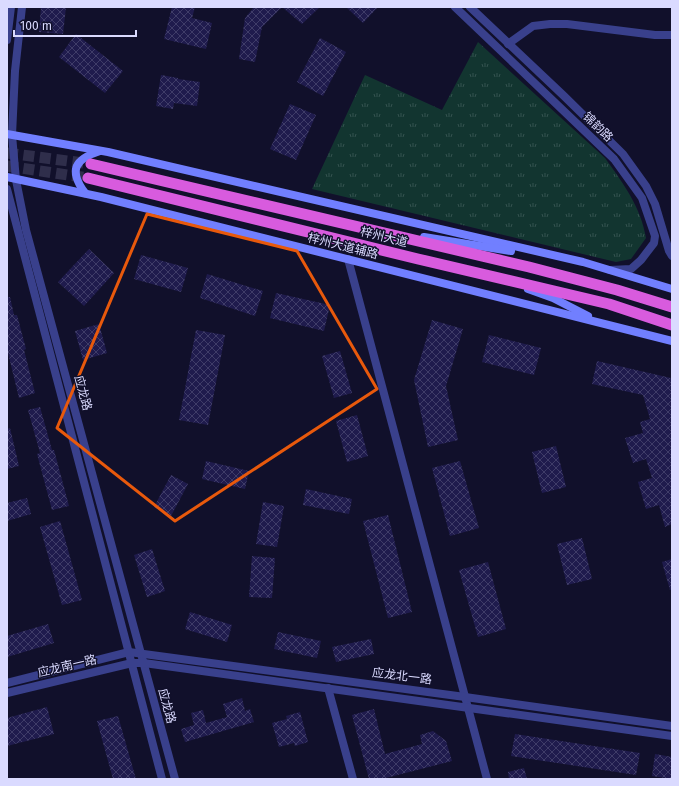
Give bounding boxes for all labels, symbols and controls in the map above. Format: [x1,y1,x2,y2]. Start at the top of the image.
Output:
scale bar [14,12,136,38]
text: 100 m [20,19,52,33]
street label: 锦韵路 [580,109,616,145]
street label: 梓州大道 [359,224,409,250]
street label: 梓州大道辅路 [306,230,380,262]
street label: 应龙路 [72,374,94,412]
street label: 应龙南一路 [36,652,98,680]
street label: 应龙北一路 [371,665,433,687]
street label: 应龙路 [156,687,178,725]

